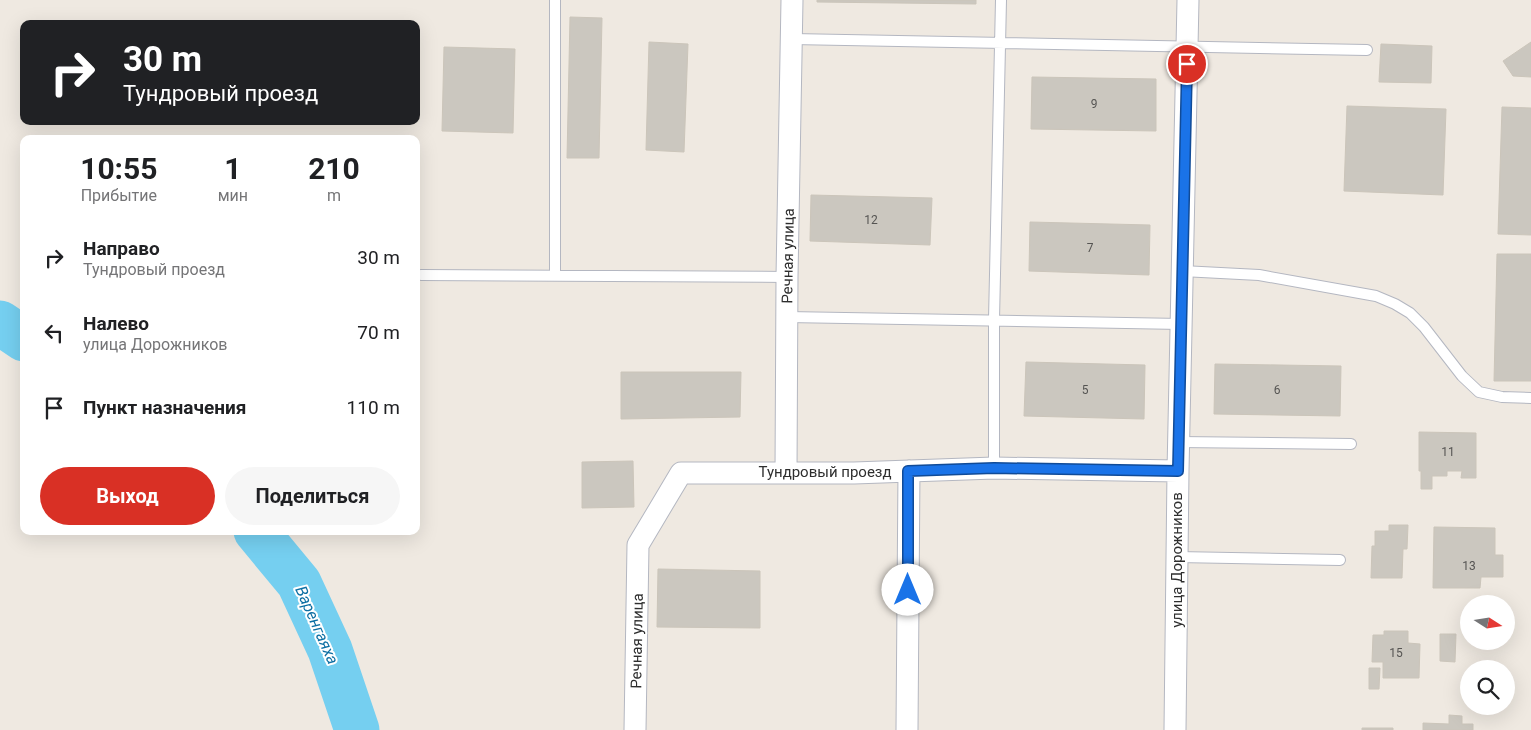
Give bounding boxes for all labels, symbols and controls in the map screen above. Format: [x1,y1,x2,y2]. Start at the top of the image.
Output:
text: 30 m [123,39,202,80]
icon: right [40,40,105,105]
pin [1166,43,1208,85]
icon: arrive [1173,50,1201,78]
text: Тундровый проезд [123,81,318,106]
house number: 9 [1091,97,1097,111]
text: 10:55 [80,151,157,186]
text: 1 [224,151,241,186]
text: 210 [308,151,360,186]
text: Прибытие [81,186,157,205]
text: мин [218,186,248,205]
text: m [327,186,341,205]
street label: Речная улица [778,208,798,304]
house number: 12 [864,213,878,227]
text: Направо [83,237,160,260]
house number: 7 [1087,241,1094,255]
icon: right [40,244,68,272]
text: 30 m [357,246,400,269]
text: Тундровый проезд [83,260,225,279]
text: Налево [83,312,149,335]
icon: left [40,319,68,347]
text: 70 m [357,321,400,344]
text: улица Дорожников [83,335,227,354]
house number: 5 [1082,383,1089,397]
house number: 6 [1274,383,1281,397]
icon: arrive [40,394,68,422]
text: Пункт назначения [83,396,246,419]
text: 110 m [347,396,400,419]
house number: 11 [1441,445,1455,459]
street label: Тундровый проезд [758,463,892,481]
button: Выход [40,467,215,525]
button: Поделиться [225,467,400,525]
street label: улица Дорожников [1168,492,1186,628]
house number: 13 [1462,559,1476,573]
position arrow [881,563,933,615]
water label: Варенгаяха [291,583,343,667]
street label: Речная улица [627,593,647,689]
north arrow [1460,595,1515,650]
map controls [1460,595,1515,715]
house number: 15 [1389,646,1403,660]
button: search [1460,660,1515,715]

